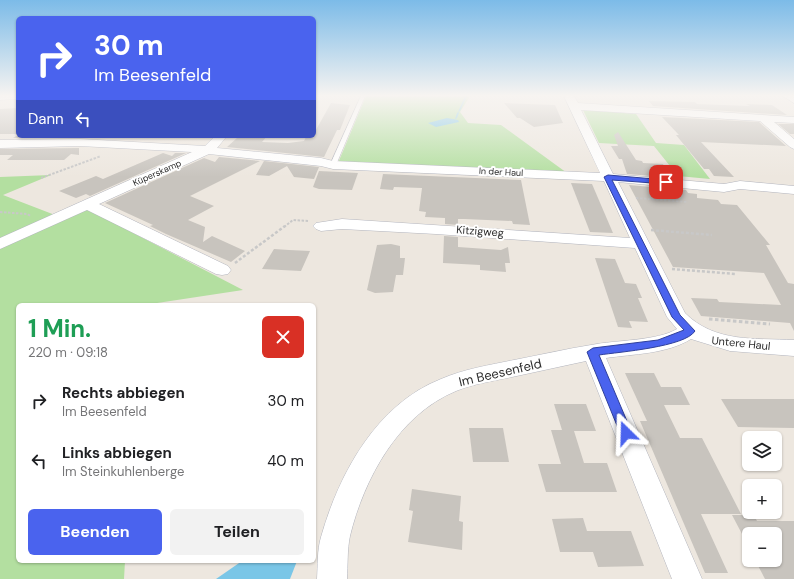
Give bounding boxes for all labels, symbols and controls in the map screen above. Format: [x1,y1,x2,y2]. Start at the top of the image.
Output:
text: 30 m [94,27,164,64]
icon: right [28,32,80,84]
text: Im Beesenfeld [94,63,211,87]
icon: left [72,108,94,130]
text: Dann [28,109,64,129]
street label: Küperskamp [131,157,183,189]
street label: In der Haul [479,165,523,179]
pin [649,165,683,199]
icon: arrive [655,171,677,193]
street label: Kitzigweg [456,222,504,240]
text: 1 Min. [28,313,91,344]
button: close [262,316,304,358]
street label: Untere Haul [711,333,771,353]
text: 220 m · 09:18 [28,344,108,361]
street label: Im Beesenfeld [457,355,543,390]
text: Rechts abbiegen [62,383,185,403]
icon: right [28,390,50,412]
text: 30 m [268,391,304,411]
text: Im Beesenfeld [62,403,147,420]
position arrow [605,412,647,454]
map controls [742,431,782,567]
button: layers [742,431,782,471]
text: Links abbiegen [62,443,172,463]
icon: left [28,450,50,472]
text: 40 m [267,451,304,471]
text: Im Steinkuhlenberge [62,463,184,480]
button: + [742,479,782,519]
button: Beenden [28,509,162,555]
button: Teilen [170,509,304,555]
button: − [742,527,782,567]

